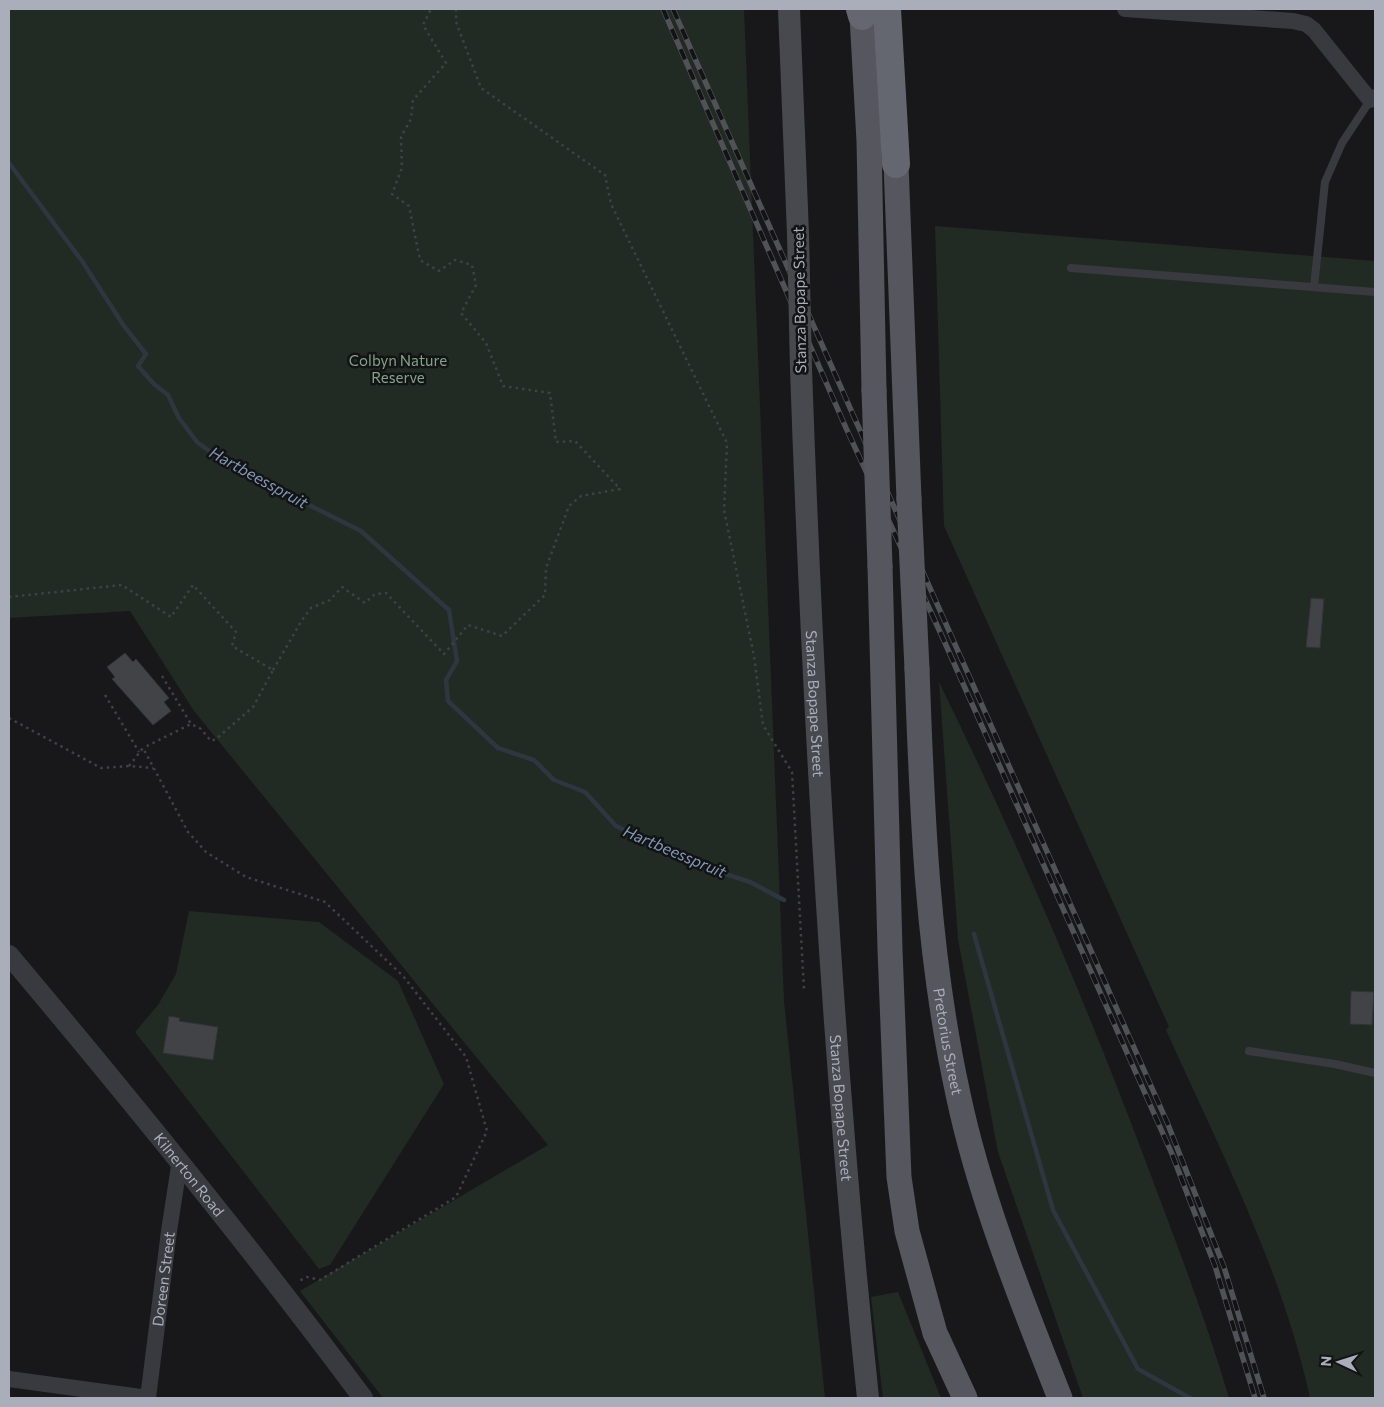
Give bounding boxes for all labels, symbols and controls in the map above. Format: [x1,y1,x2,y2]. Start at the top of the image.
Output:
street label: Stanza Bopape Street [789,226,809,374]
park label: Colbyn Nature Reserve [349,351,447,386]
water label: Hartbeesspruit [206,442,312,512]
street label: Stanza Bopape Street [803,630,828,778]
water label: Hartbeesspruit [621,821,730,881]
street label: Pretorius Street [930,987,967,1096]
street label: Stanza Bopape Street [827,1034,856,1182]
street label: Kilnerton Road [151,1129,228,1220]
street label: Doreen Street [148,1230,178,1327]
north arrow [1314,1337,1364,1387]
text: N [1317,1355,1334,1367]

